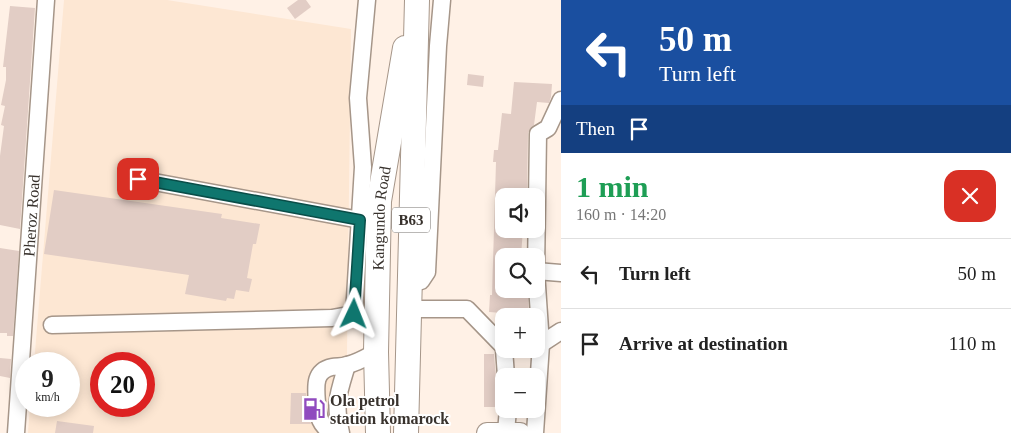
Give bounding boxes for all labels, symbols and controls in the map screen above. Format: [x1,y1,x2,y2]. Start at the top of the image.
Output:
icon: left [576,20,641,85]
text: 50 m [659,20,732,59]
text: Turn left [659,61,736,86]
icon: arrive [625,115,653,143]
text: Then [576,118,615,139]
pin [117,158,159,200]
icon: arrive [124,165,152,193]
street label: Kangundo Road [369,165,393,270]
text: 1 min [576,170,649,203]
button: close [944,170,996,222]
street label: Pheroz Road [20,174,42,257]
map controls [495,188,545,418]
button: sound [495,188,545,238]
text: 160 m · 14:20 [576,206,666,223]
road number: B63 [392,208,430,232]
button: search [495,248,545,298]
icon: left [576,260,604,288]
text: Turn left [619,263,691,284]
text: 50 m [957,263,996,284]
position arrow [327,287,379,339]
button: + [495,308,545,358]
icon: arrive [576,330,604,358]
text: Arrive at destination [619,333,788,354]
text: 110 m [949,333,996,354]
speed limit sign: 20 [90,352,155,417]
text: 9 [41,365,54,392]
button: − [495,368,545,418]
text: km/h [35,390,60,404]
place label: Ola petrol station komarock [330,392,449,427]
fuel station icon: Ola petrol station komarock [301,396,327,422]

